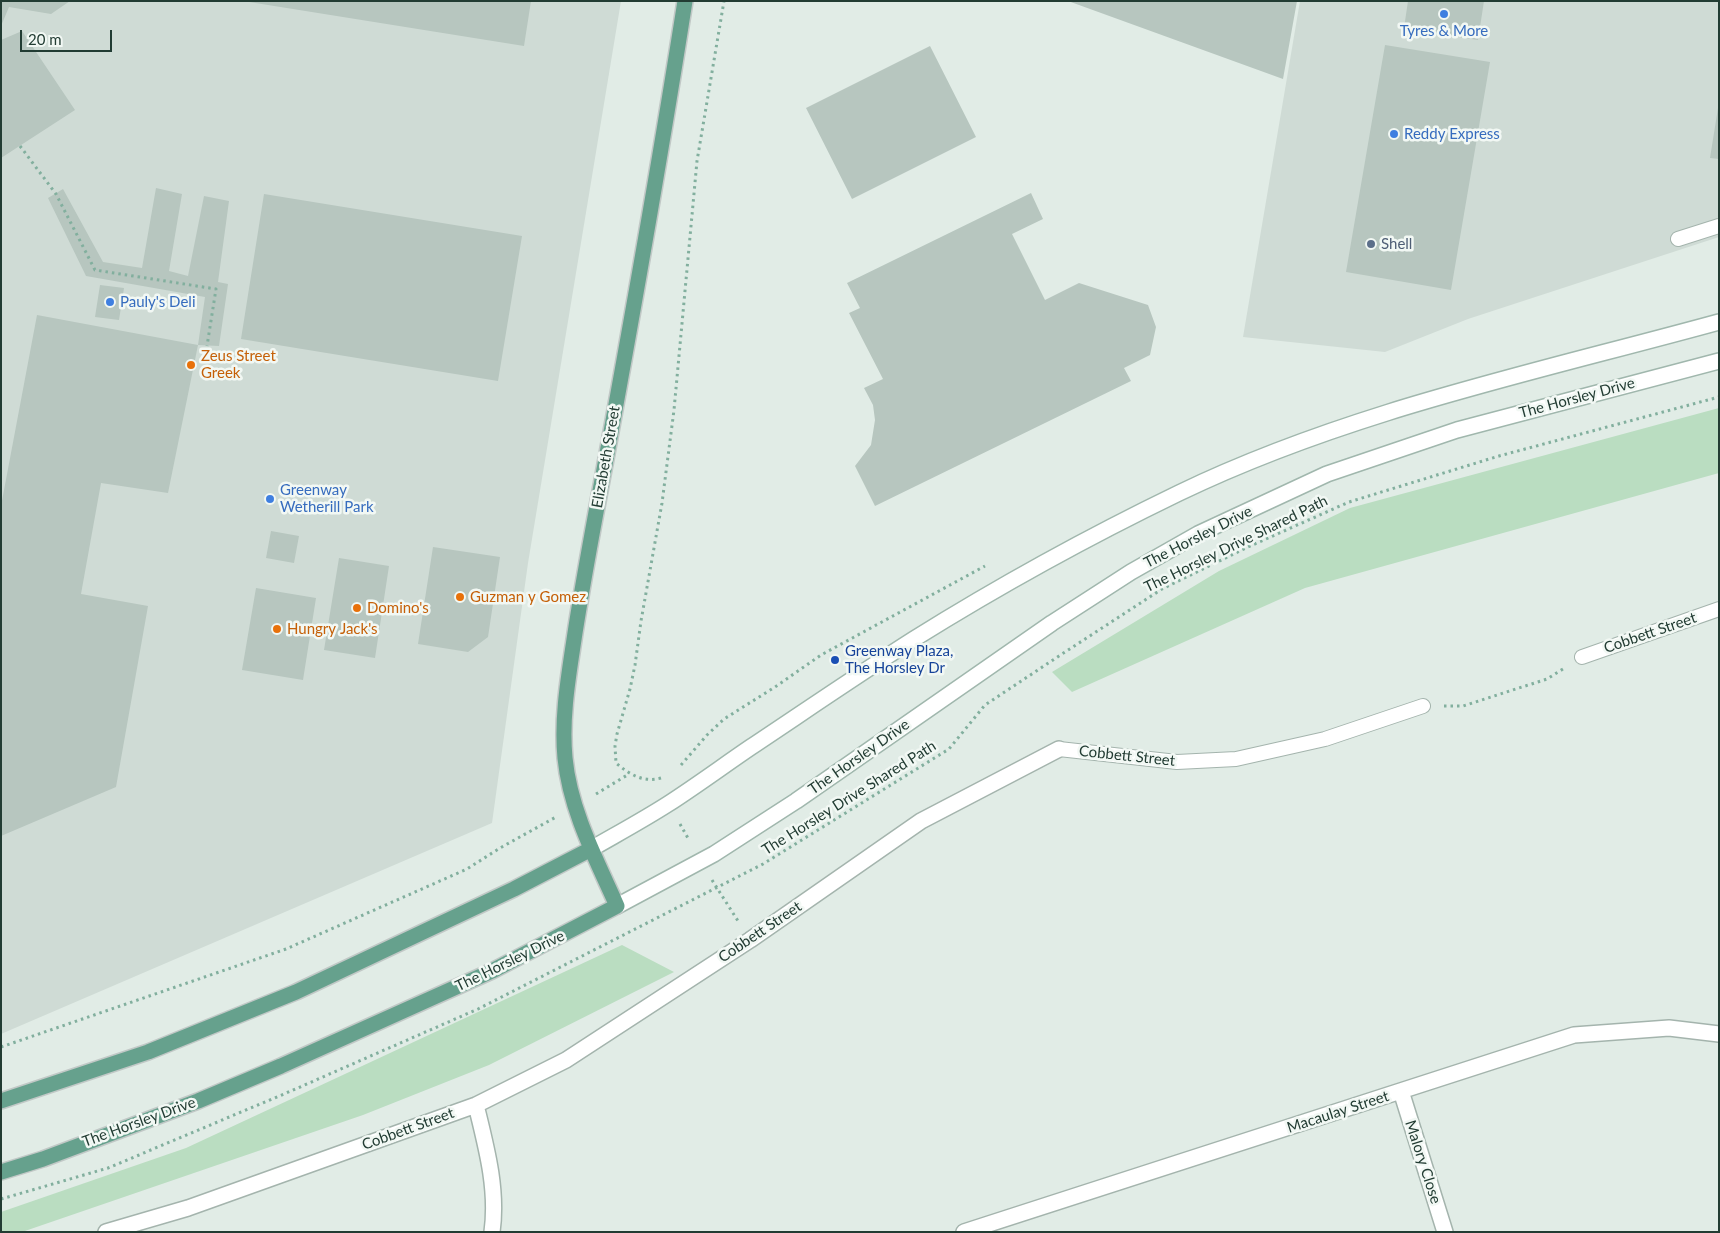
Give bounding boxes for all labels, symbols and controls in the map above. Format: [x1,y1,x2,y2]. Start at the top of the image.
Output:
marker: Tyres & More [1438,8,1450,20]
scale bar [22,20,115,52]
place label: Tyres & More [1400,22,1488,40]
text: 20 m [28,30,62,48]
place label: Reddy Express [1404,125,1500,143]
marker: Reddy Express [1388,128,1400,140]
place label: Shell [1381,235,1412,253]
marker: Shell [1365,238,1377,250]
place label: Pauly's Deli [120,293,195,311]
marker: Pauly's Deli [104,296,116,308]
place label: Zeus Street Greek [201,347,276,382]
marker: Zeus Street Greek [185,359,197,371]
street label: The Horsley Drive [1517,374,1637,422]
street label: Elizabeth Street [588,405,624,509]
place label: Greenway Wetherill Park [280,481,374,516]
street label: The Horsley Drive Shared Path [1141,492,1331,596]
marker: Greenway Wetherill Park [264,493,276,505]
street label: The Horsley Drive [1141,502,1255,572]
place label: Guzman y Gomez [470,588,586,606]
marker: Guzman y Gomez [454,591,466,603]
place label: Domino's [367,599,429,617]
marker: Domino's [351,602,363,614]
street label: Cobbett Street [1601,609,1699,657]
place label: Hungry Jack's [287,620,378,638]
marker: Hungry Jack's [271,623,283,635]
place label: Greenway Plaza, The Horsley Dr [845,642,953,677]
marker: Greenway Plaza, The Horsley Dr [829,654,841,666]
street label: The Horsley Drive [805,715,913,799]
street label: The Horsley Drive Shared Path [759,737,939,859]
street label: Cobbett Street [1078,742,1176,770]
street label: Cobbett Street [715,898,805,966]
street label: The Horsley Drive [453,927,567,995]
street label: Macaulay Street [1285,1087,1391,1137]
street label: The Horsley Drive [80,1093,198,1151]
street label: Cobbett Street [360,1104,456,1154]
street label: Malory Close [1401,1118,1445,1206]

